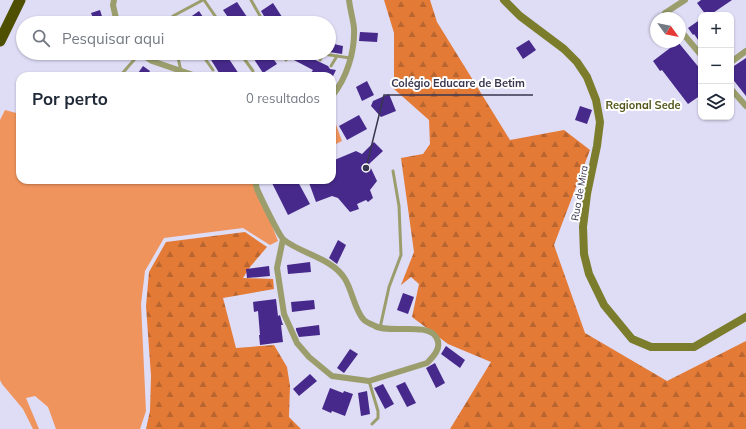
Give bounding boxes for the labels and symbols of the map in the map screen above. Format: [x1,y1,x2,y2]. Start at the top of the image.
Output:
north arrow [650,12,686,48]
callout: Colégio Educare de Betim [384,72,533,95]
text: Colégio Educare de Betim [391,76,525,90]
district label: Regional Sede [605,98,681,112]
street label: Rua de Mira [568,164,591,222]

